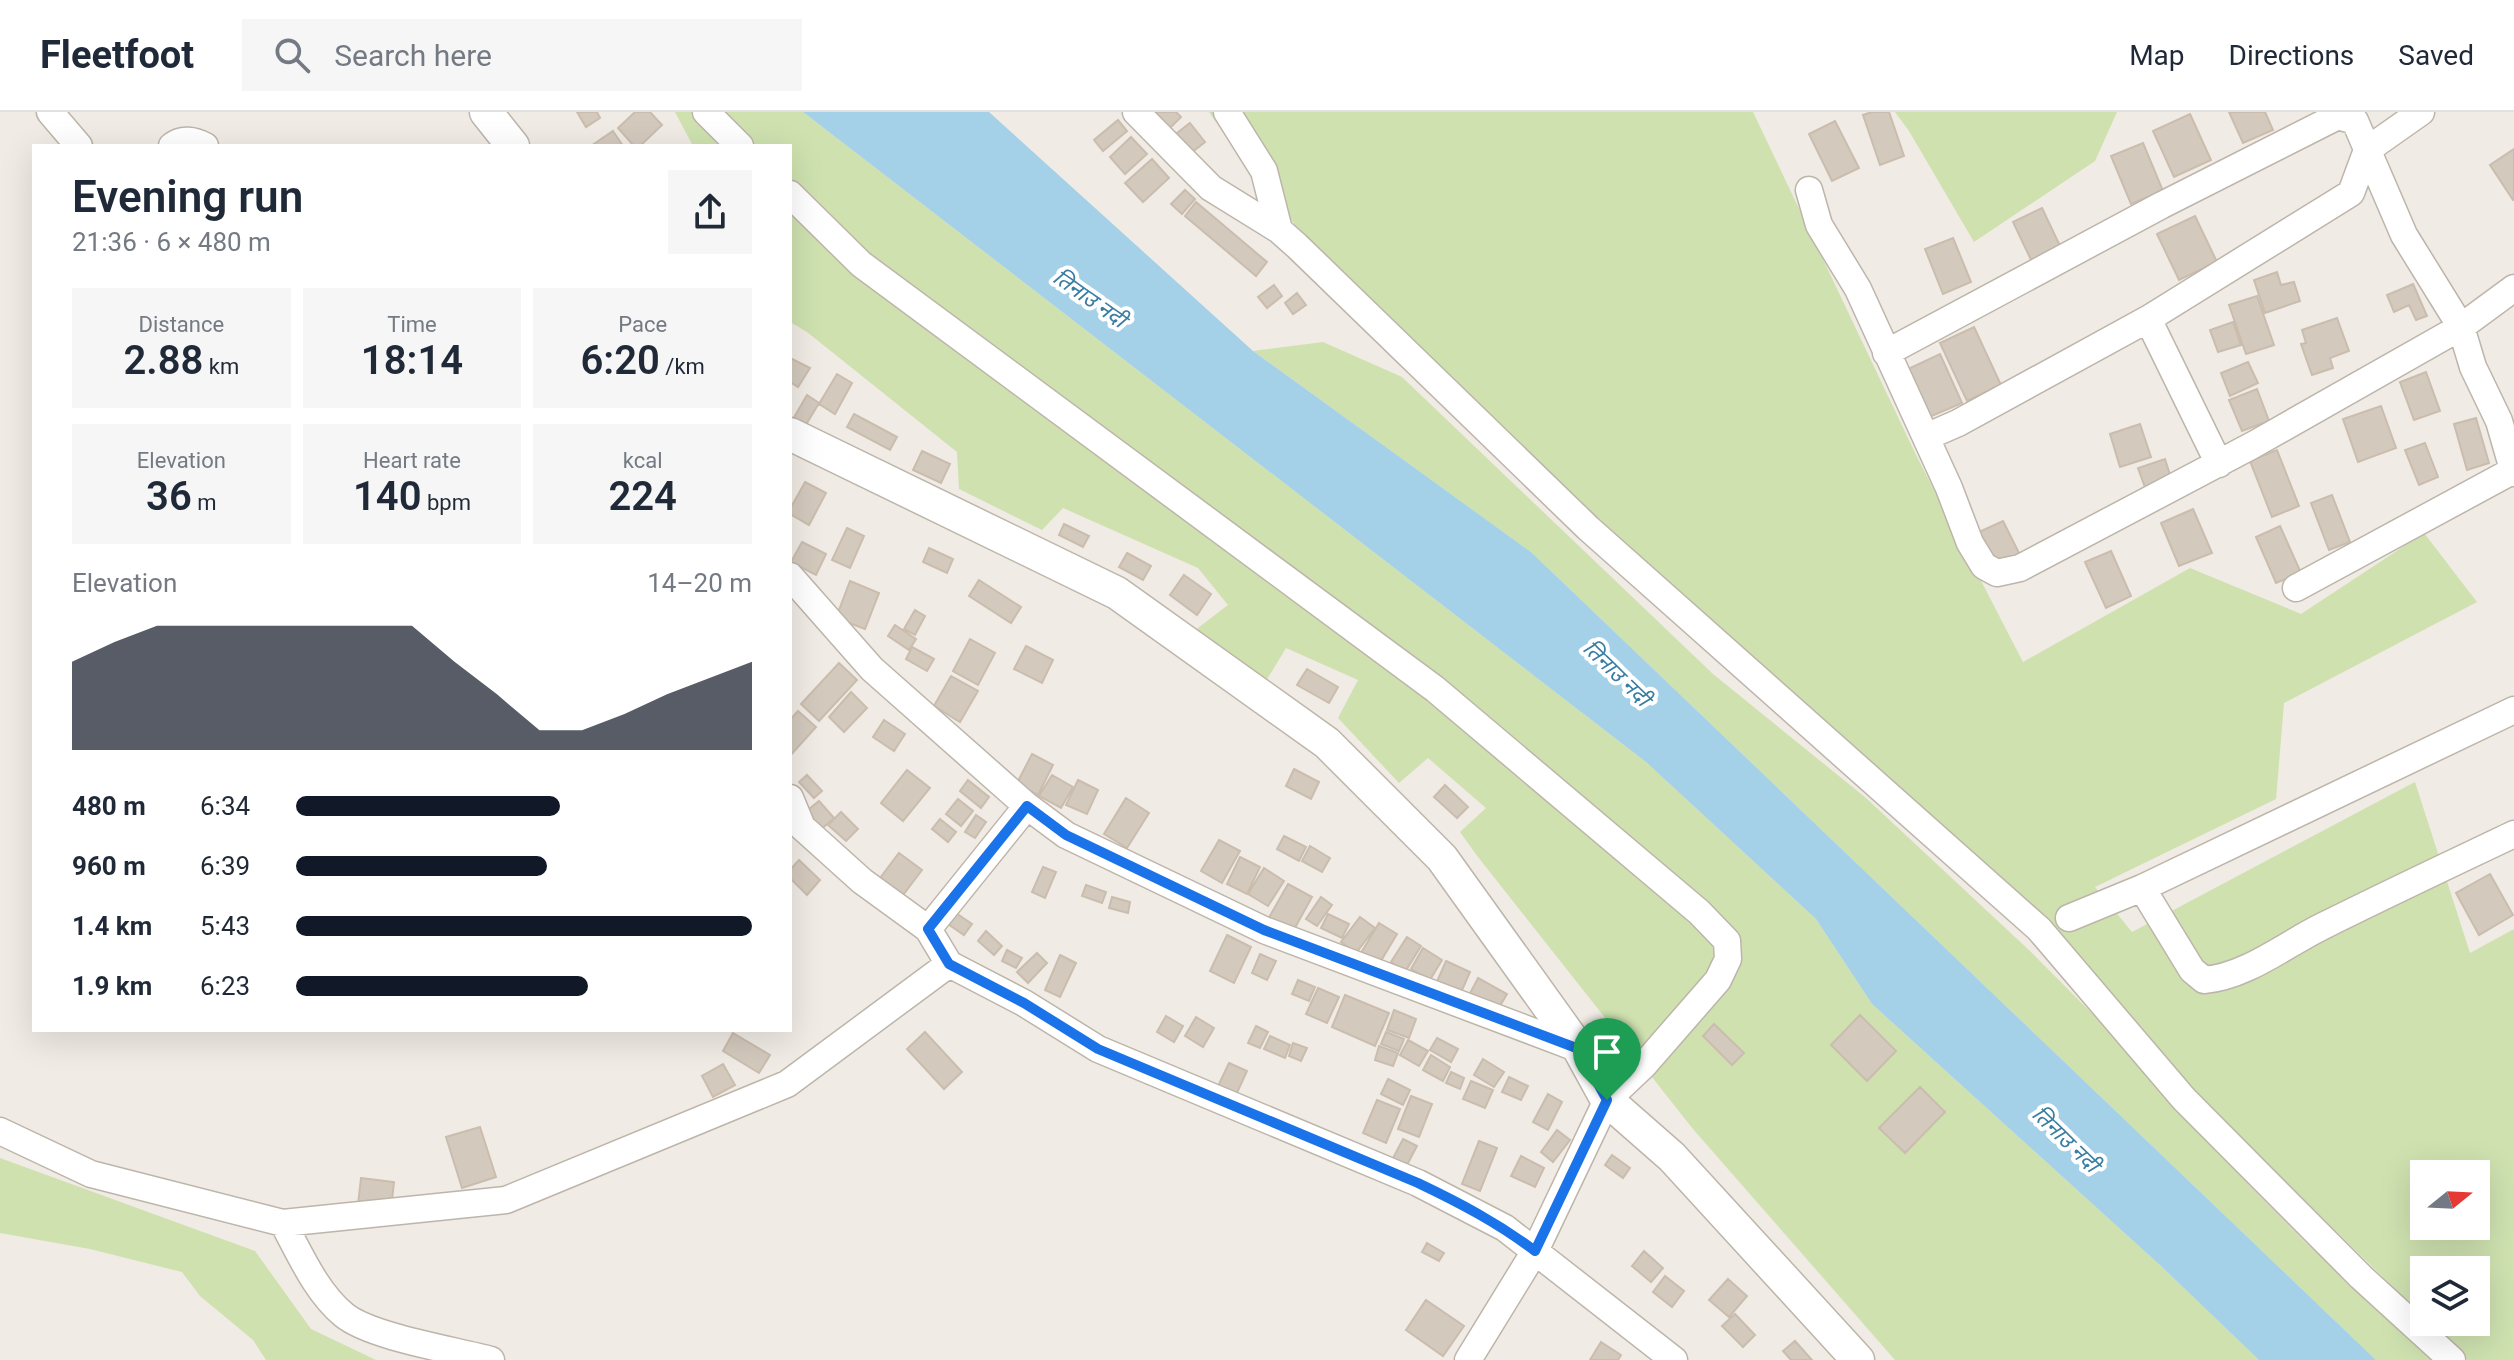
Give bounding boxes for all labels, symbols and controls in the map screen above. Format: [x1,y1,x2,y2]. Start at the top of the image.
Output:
search box [242,19,802,91]
text: Fleetfoot [40,33,194,77]
icon: search [270,33,314,77]
text: Search here [334,38,492,73]
text: Map [2129,39,2185,72]
text: Directions [2229,39,2354,72]
text: Saved [2398,39,2474,72]
button: share [668,170,752,254]
text: Evening run [72,171,303,223]
text: 21:36 · 6 × 480 m [72,227,271,257]
water label: तिनाउ नदी [1048,264,1134,335]
text: Distance [139,312,224,337]
text: Time [387,312,437,337]
text: Pace [618,312,667,337]
text: 2.88 [123,337,203,384]
text: 18:14 [361,337,463,384]
text: 6:20 [580,337,660,384]
text: km [203,354,239,379]
text: /km [660,354,705,379]
text: Elevation [137,448,226,473]
text: Heart rate [363,448,461,473]
text: kcal [623,448,663,473]
text: 36 [146,473,192,520]
text: 140 [353,473,422,520]
text: 224 [608,473,677,520]
text: m [192,490,217,515]
text: bpm [422,490,471,515]
text: Elevation [72,568,177,598]
text: 14–20 m [647,568,752,598]
water label: तिनाउ नदी [1578,635,1658,714]
text: 480 m [72,791,146,821]
text: 6:34 [200,791,250,821]
text: 960 m [72,851,146,881]
text: 6:39 [200,851,250,881]
text: 1.4 km [72,911,152,941]
text: 5:43 [200,911,250,941]
text: 1.9 km [72,971,152,1001]
text: 6:23 [200,971,250,1001]
pin [1573,1018,1641,1100]
icon: arrive [1585,1030,1629,1074]
water label: तिनाउ नदी [2027,1101,2107,1180]
north arrow [2410,1160,2490,1240]
map controls [2410,1160,2490,1336]
button: layers [2410,1256,2490,1336]

